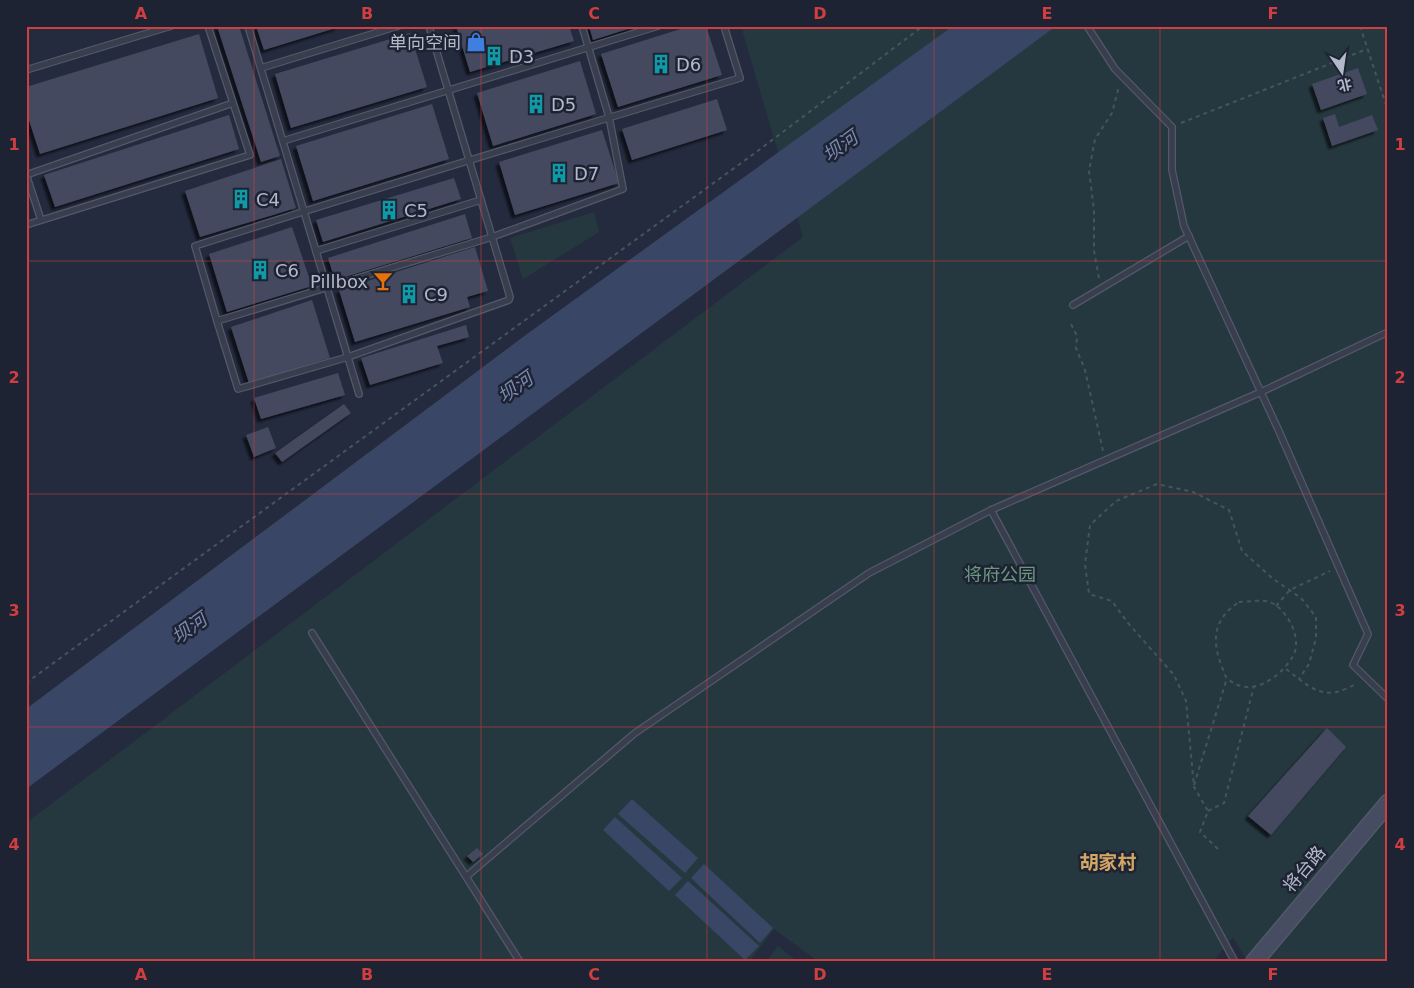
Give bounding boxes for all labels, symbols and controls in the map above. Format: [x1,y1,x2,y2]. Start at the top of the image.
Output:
text: A [135,4,148,23]
text: B [361,4,373,23]
text: C [588,4,600,23]
text: D [813,4,827,23]
text: E [1042,4,1052,23]
text: F [1268,4,1278,23]
shop icon: 单向空间 [465,31,487,53]
place label: 单向空间 [389,32,461,53]
building icon: D3 [483,45,505,67]
place label: D3 [509,46,534,67]
north arrow [1316,48,1366,98]
building icon: D6 [650,53,672,75]
place label: D6 [676,54,701,75]
text: 北 [1336,75,1354,94]
building icon: D5 [525,93,547,115]
place label: D5 [551,94,576,115]
water label: 坝河 [818,124,865,166]
text: 1 [8,135,20,154]
text: 1 [1394,135,1406,154]
building icon: D7 [548,162,570,184]
place label: D7 [574,163,599,184]
building icon: C4 [230,188,252,210]
place label: C4 [256,189,280,210]
building icon: C5 [378,199,400,221]
place label: C5 [404,200,428,221]
building icon: C6 [249,259,271,281]
place label: C6 [275,260,299,281]
bar icon: Pillbox [372,270,394,292]
place label: Pillbox [310,271,368,292]
building icon: C9 [398,283,420,305]
place label: C9 [424,284,448,305]
water label: 坝河 [493,365,540,407]
text: 2 [8,368,20,387]
text: 2 [1394,368,1406,387]
park label: 将府公园 [964,564,1036,585]
text: 3 [8,601,20,620]
text: 3 [1394,601,1406,620]
water label: 坝河 [167,606,214,648]
text: 4 [8,835,20,854]
text: 4 [1394,835,1406,854]
street label: 将台路 [1279,842,1329,896]
district label: 胡家村 [1079,851,1137,873]
text: A [135,965,148,984]
text: B [361,965,373,984]
text: C [588,965,600,984]
text: D [813,965,827,984]
text: E [1042,965,1052,984]
text: F [1268,965,1278,984]

